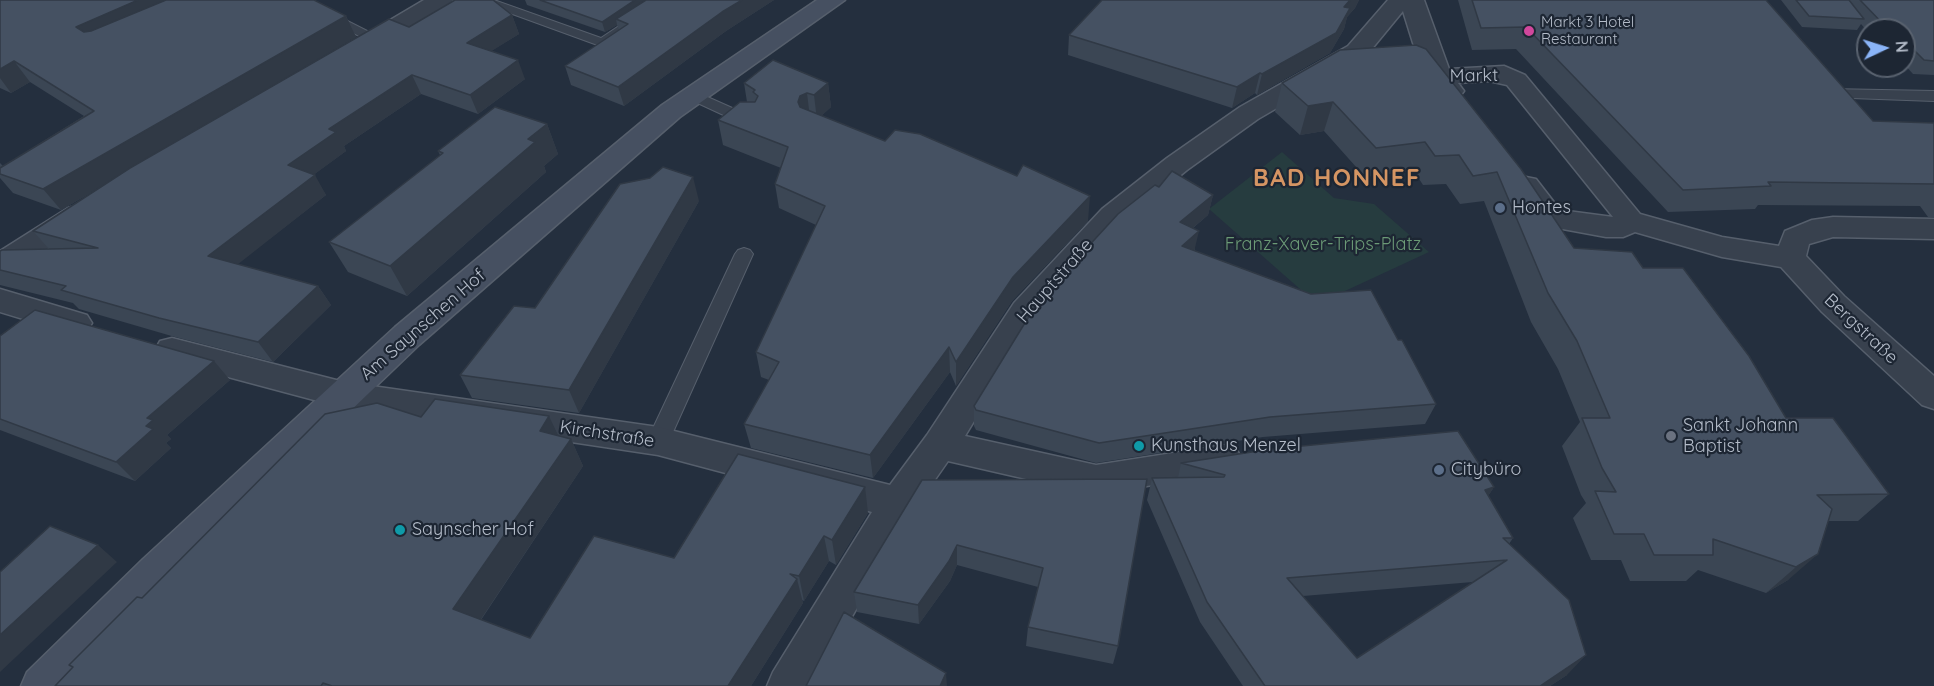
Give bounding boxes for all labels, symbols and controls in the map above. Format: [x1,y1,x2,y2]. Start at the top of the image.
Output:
place label: Markt 3 Hotel Restaurant [1541,13,1634,48]
north arrow [1856,18,1916,78]
marker: Markt 3 Hotel Restaurant [1522,24,1536,38]
text: N [1892,40,1912,53]
street label: Markt [1450,65,1498,87]
district label: BAD HONNEF [1253,165,1421,193]
place label: Hontes [1512,197,1571,219]
marker: Hontes [1493,201,1507,215]
street label: Hauptstraße [1013,234,1097,328]
park label: Franz-Xaver-Trips-Platz [1225,234,1421,256]
street label: Am Saynschen Hof [356,265,490,385]
street label: Bergstraße [1820,289,1902,369]
place label: Sankt Johann Baptist [1683,415,1798,458]
street label: Kirchstraße [558,416,656,452]
marker: Sankt Johann Baptist [1664,429,1678,443]
place label: Kunsthaus Menzel [1151,435,1301,457]
marker: Kunsthaus Menzel [1132,439,1146,453]
place label: Citybüro [1451,459,1521,481]
marker: Citybüro [1432,463,1446,477]
place label: Saynscher Hof [412,519,534,541]
marker: Saynscher Hof [393,523,407,537]

